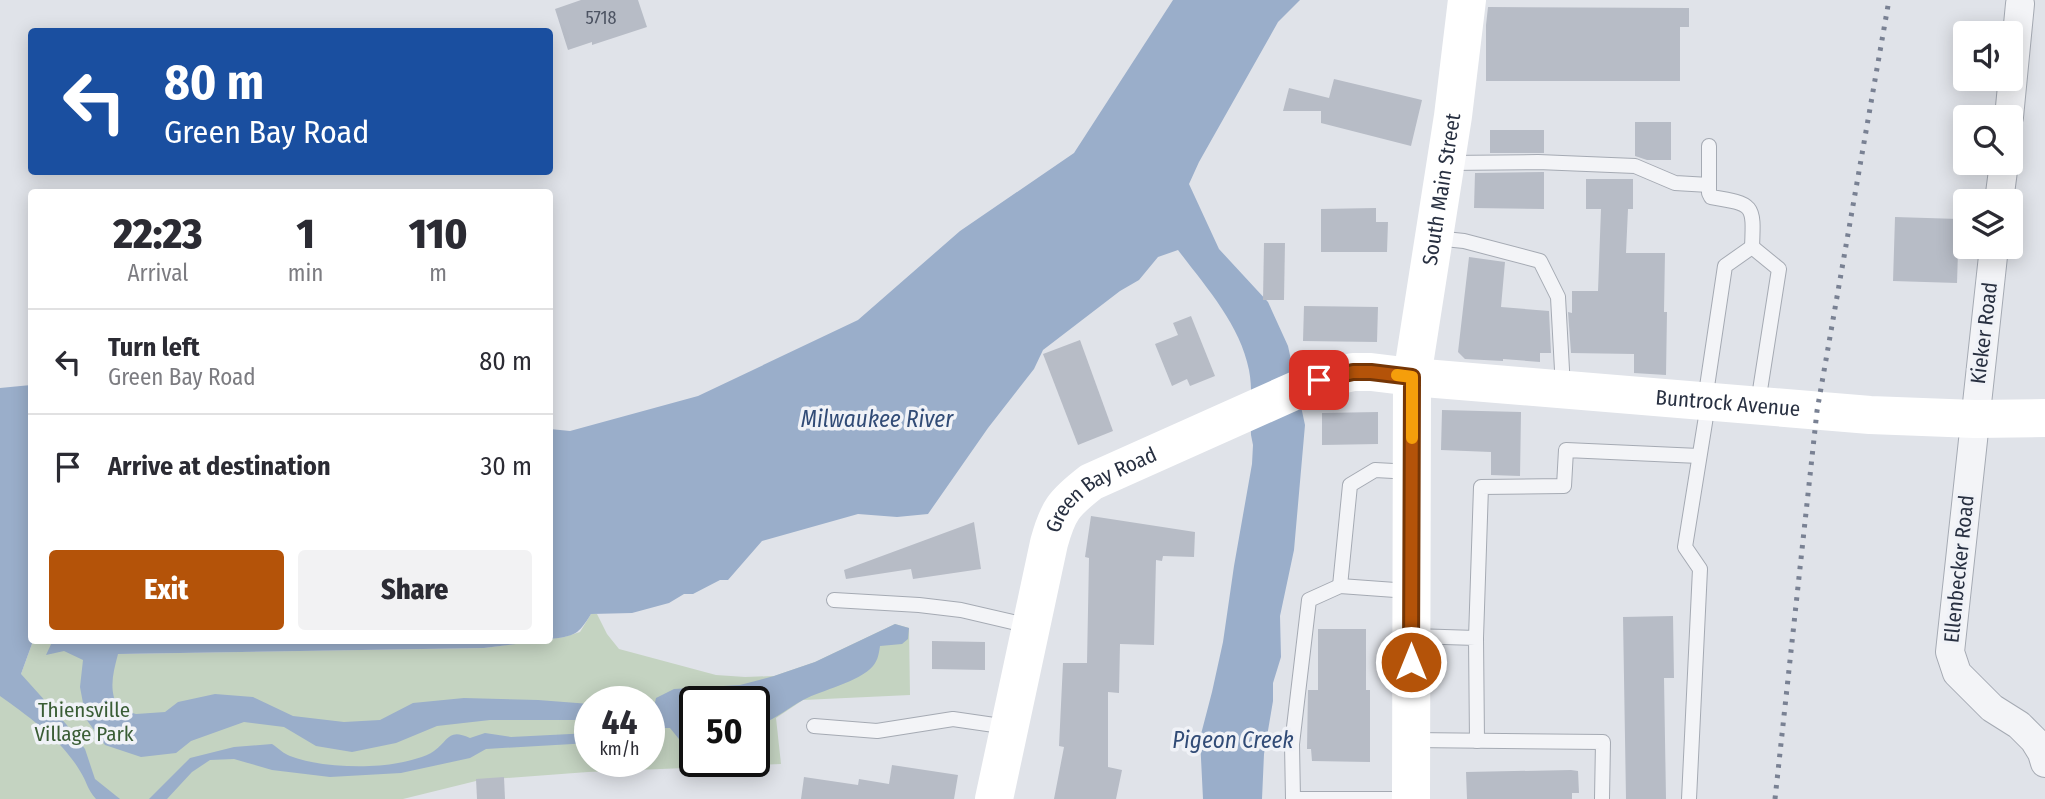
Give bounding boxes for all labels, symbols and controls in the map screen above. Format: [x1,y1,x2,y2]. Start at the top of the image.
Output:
house number: 5718 [586,7,616,29]
map controls [1953,21,2023,259]
button: sound [1953,21,2023,91]
text: 80 m [164,53,264,112]
icon: left [49,56,140,147]
button: search [1953,105,2023,175]
street label: South Main Street [1417,111,1466,267]
text: Green Bay Road [164,113,369,151]
button: layers [1953,189,2023,259]
text: 22:23 [113,209,202,259]
text: 1 [297,209,315,259]
text: 110 [409,209,468,259]
text: Arrival [127,259,188,287]
text: min [288,259,323,287]
text: m [429,259,447,287]
street label: Kieker Road [1965,281,2003,385]
text: Turn left [108,332,200,363]
icon: left [49,343,87,381]
text: 80 m [479,346,532,377]
pin [1289,350,1349,410]
icon: arrive [1300,361,1338,399]
text: Green Bay Road [108,363,256,391]
street label: Buntrock Avenue [1655,384,1801,422]
water label: Milwaukee River [801,405,954,433]
street label: Green Bay Road [1040,441,1161,536]
icon: arrive [49,448,87,486]
text: Arrive at destination [108,451,331,482]
text: 30 m [481,451,532,482]
street label: Ellenbecker Road [1938,494,1980,644]
button: Exit [49,550,284,630]
button: Share [298,550,532,630]
position arrow [1374,625,1448,699]
speed limit sign: 50 [679,686,770,777]
park label: Thiensville Village Park [34,697,134,747]
text: 44 [602,701,637,743]
water label: Pigeon Creek [1172,726,1294,754]
text: km/h [599,738,640,760]

